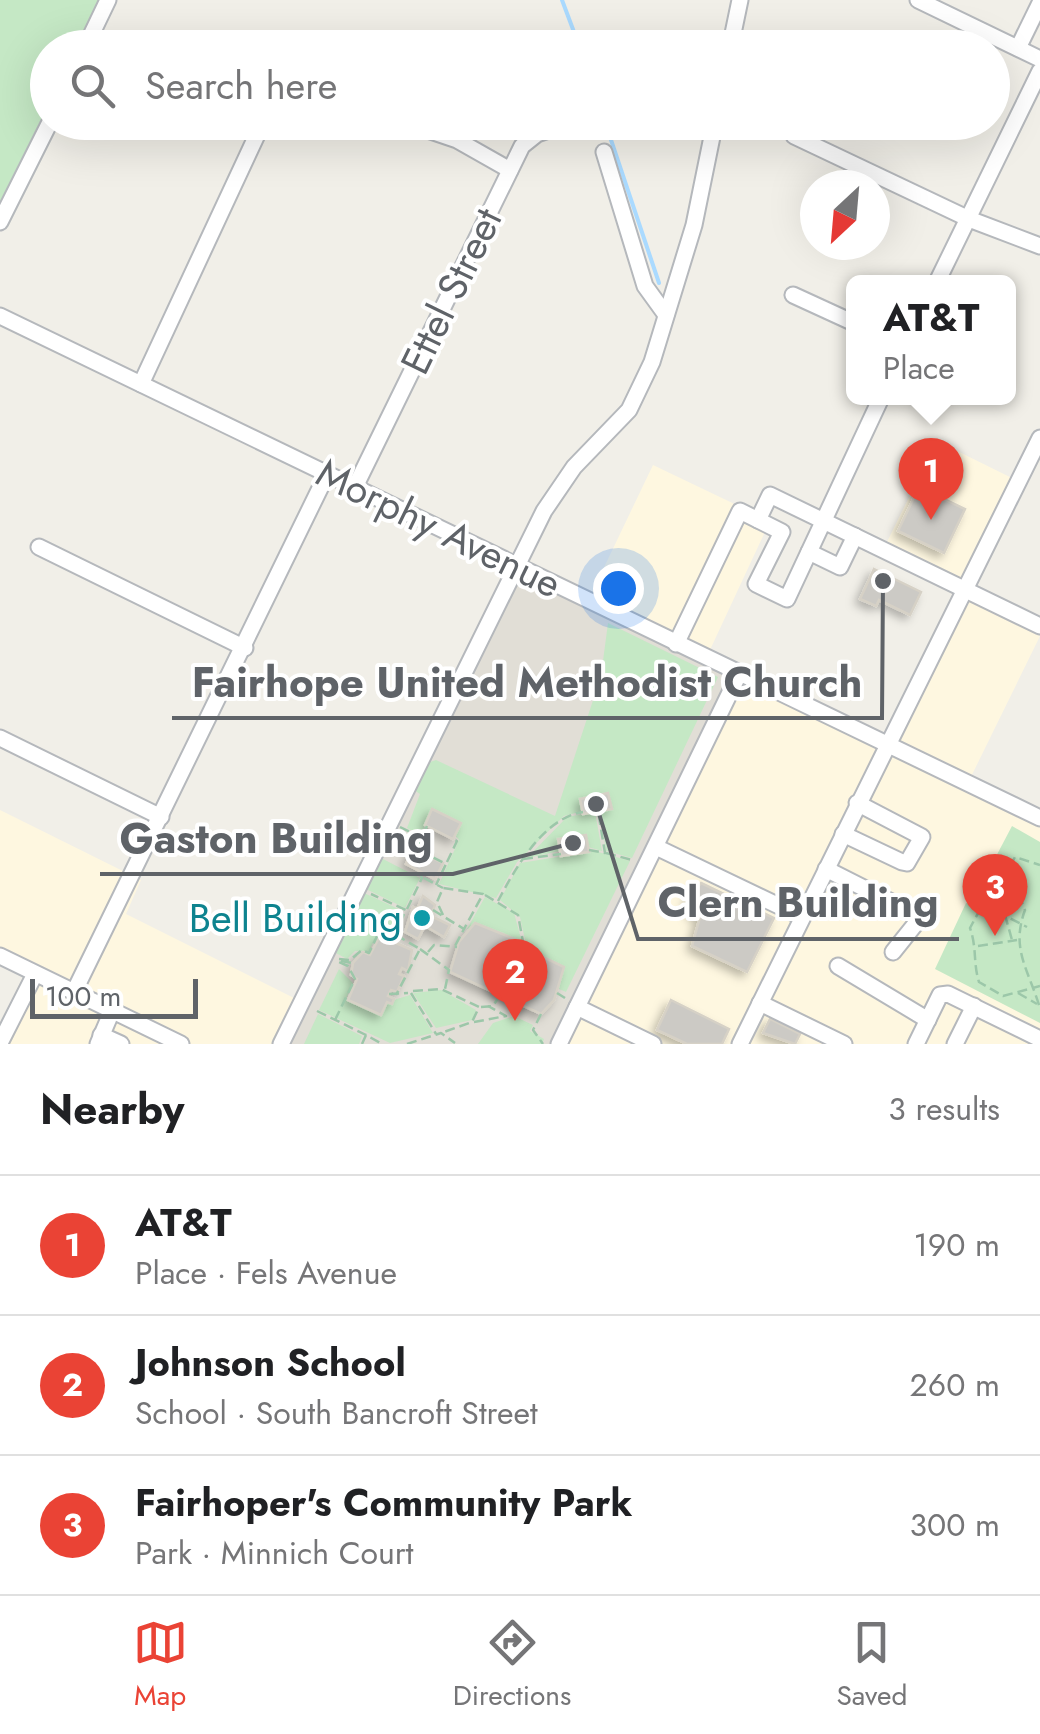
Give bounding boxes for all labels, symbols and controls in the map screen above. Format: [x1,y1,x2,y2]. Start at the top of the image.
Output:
search box [30,30,1010,140]
icon: search [65,58,120,113]
text: Search here [145,58,337,113]
north arrow [800,170,890,260]
street label: Ettel Street [386,198,516,384]
popup [846,275,1016,405]
text: AT&T [883,290,979,345]
text: Place [883,345,955,391]
pin: 1 [898,438,964,520]
street label: Morphy Avenue [307,444,571,612]
your location [593,563,644,614]
callout: Fairhope United Methodist Church [172,646,882,718]
text: Fairhope United Methodist Church [192,652,862,713]
callout: Gaston Building [100,802,453,874]
text: Gaston Building [119,808,433,869]
pin: 3 [962,854,1028,936]
callout: Clern Building [638,867,959,939]
text: Clern Building [657,872,939,933]
place label: Bell Building [189,889,402,947]
marker: Bell Building [411,907,433,929]
pin: 2 [482,938,548,1021]
scale bar [30,974,198,1018]
text: 100 m [45,976,121,1017]
text: Nearby [40,1079,184,1140]
text: 3 results [888,1086,1000,1132]
text: AT&T [135,1195,231,1250]
text: 1 [64,1222,81,1268]
text: 190 m [913,1222,1000,1268]
text: Place · Fels Avenue [135,1250,397,1296]
text: Johnson School [135,1335,406,1390]
text: 2 [62,1362,83,1408]
text: 260 m [910,1362,1000,1408]
text: School · South Bancroft Street [135,1390,538,1436]
text: Fairhoper's Community Park [135,1475,632,1530]
text: 3 [63,1502,82,1548]
text: 300 m [910,1502,1000,1548]
text: Park · Minnich Court [135,1530,414,1576]
tab: Map [133,1615,188,1716]
tab: Directions [453,1615,571,1716]
tab: Saved [836,1615,907,1716]

